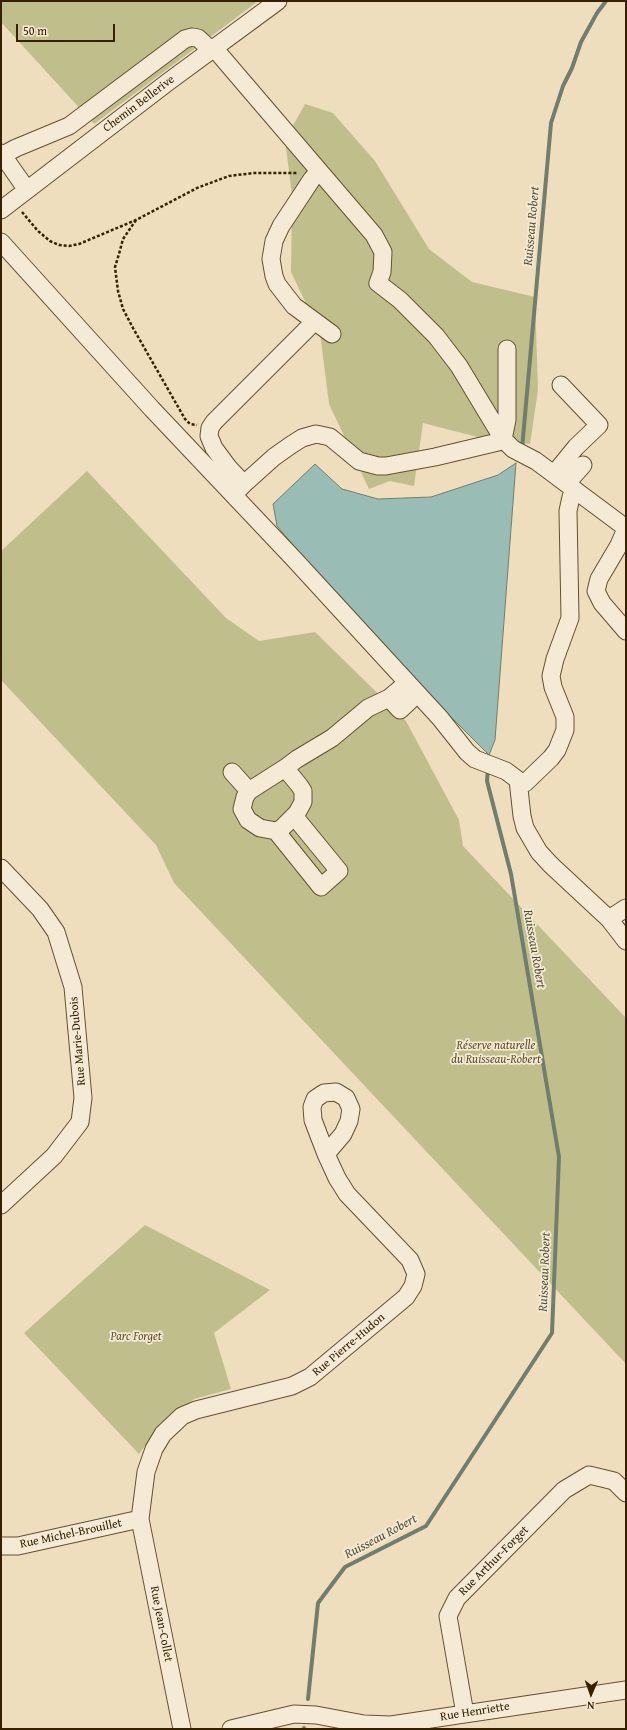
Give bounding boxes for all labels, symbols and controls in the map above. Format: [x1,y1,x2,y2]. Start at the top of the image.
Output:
scale bar [18,16,117,42]
text: 50 m [23,22,47,39]
street label: Chemin Bellerive [100,72,178,136]
water label: Ruisseau Robert [521,186,543,266]
water label: Ruisseau Robert [519,908,549,990]
street label: Rue Marie-Dubois [67,996,89,1086]
park label: Réserve naturelle du Ruisseau-Robert [451,1039,541,1067]
water label: Ruisseau Robert [536,1232,554,1312]
street label: Rue Pierre-Hudon [310,1310,388,1380]
park label: Parc Forget [110,1330,162,1344]
water label: Ruisseau Robert [342,1511,420,1563]
street label: Rue Michel-Brouillet [19,1516,123,1552]
street label: Rue Arthur-Forget [456,1523,532,1599]
street label: Rue Jean-Collet [147,1585,175,1663]
north arrow [571,1674,611,1714]
text: N [587,1698,595,1714]
street label: Rue Henriette [439,1699,511,1725]

